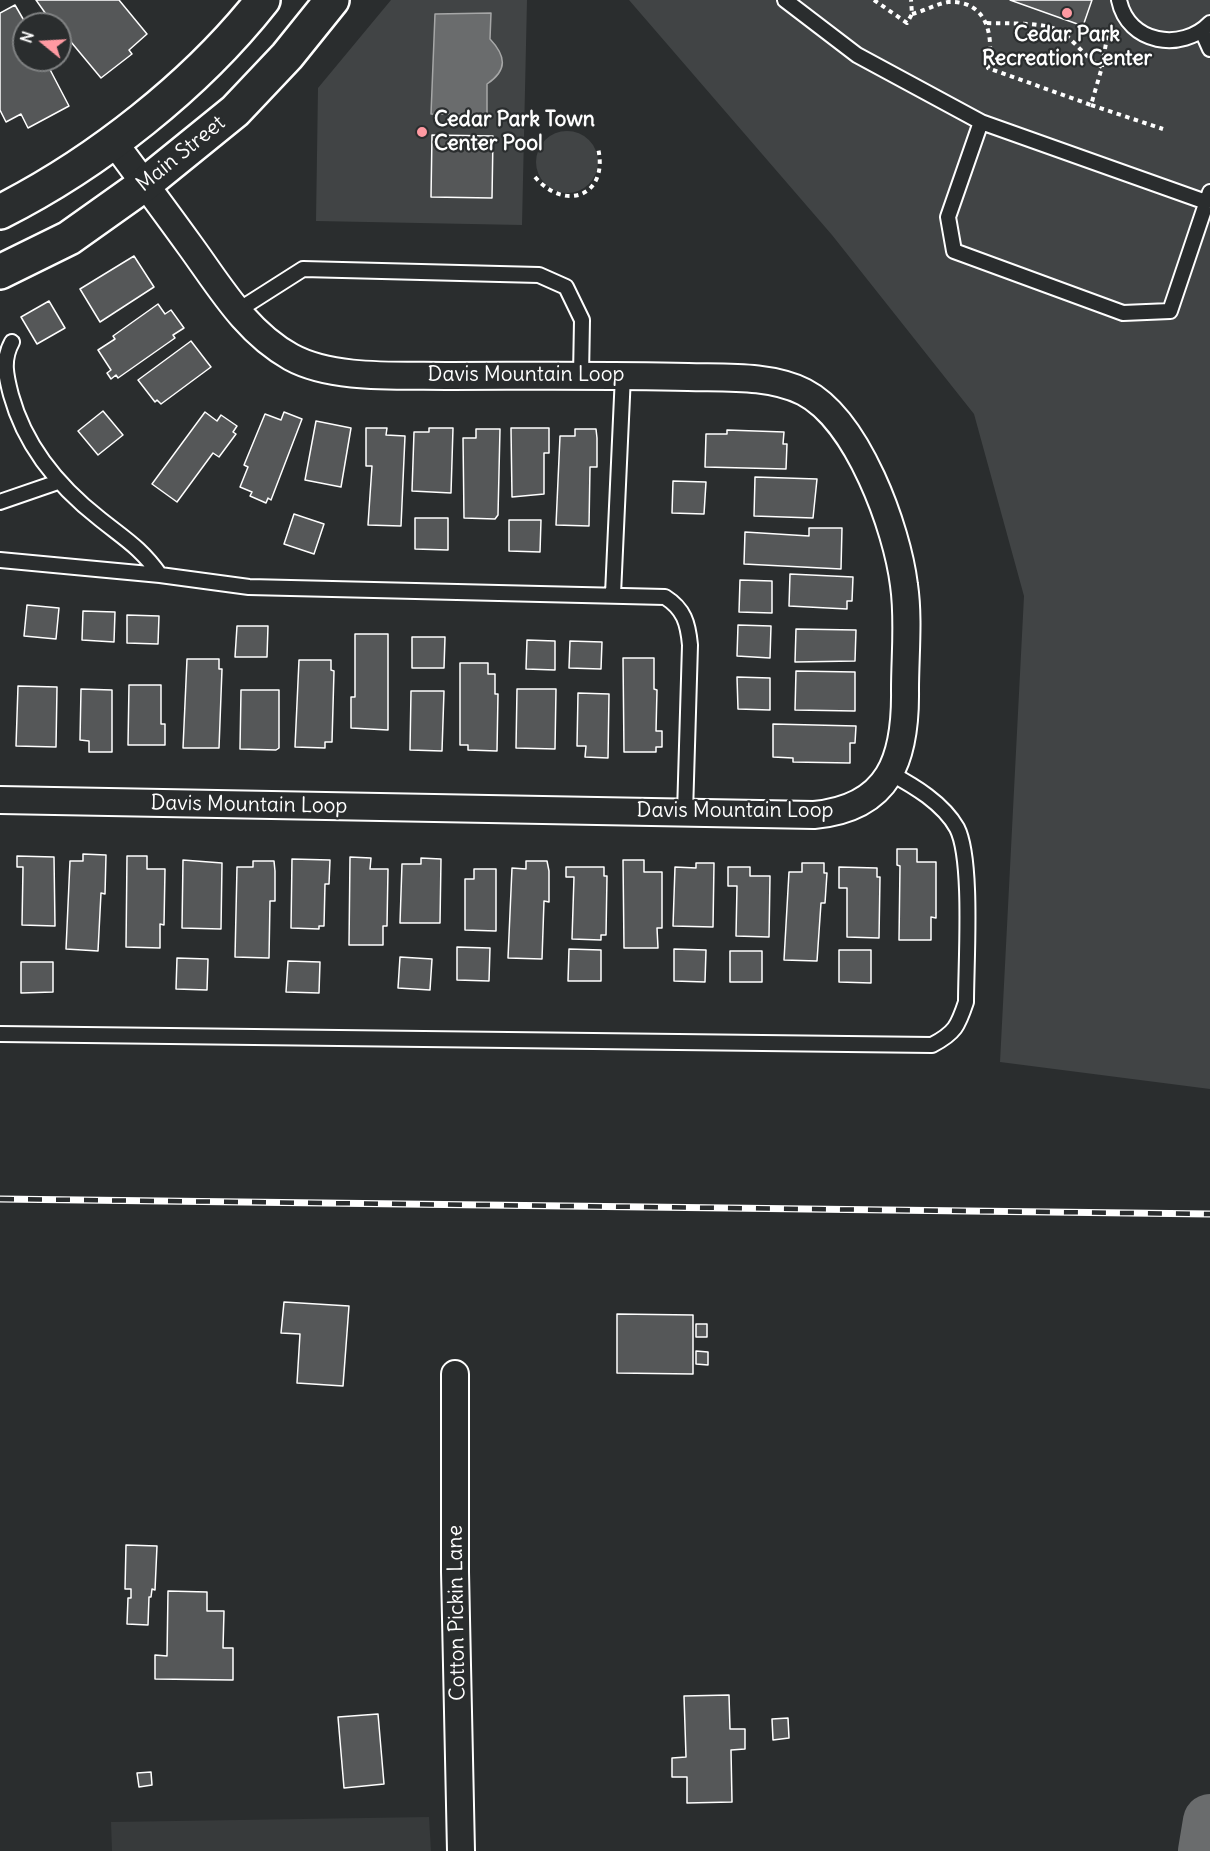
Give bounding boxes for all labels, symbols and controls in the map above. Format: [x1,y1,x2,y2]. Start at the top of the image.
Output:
marker: Cedar Park Recreation Center [1060,6,1074,20]
north arrow [12,12,72,72]
place label: Cedar Park Recreation Center [982,22,1152,72]
text: N [16,29,38,45]
place label: Cedar Park Town Center Pool [434,107,595,157]
street label: Main Street [132,111,230,197]
marker: Cedar Park Town Center Pool [415,125,429,139]
street label: Davis Mountain Loop [428,362,624,388]
street label: Davis Mountain Loop [150,791,348,819]
street label: Davis Mountain Loop [637,798,833,824]
street label: Cotton Pickin Lane [443,1525,471,1701]

